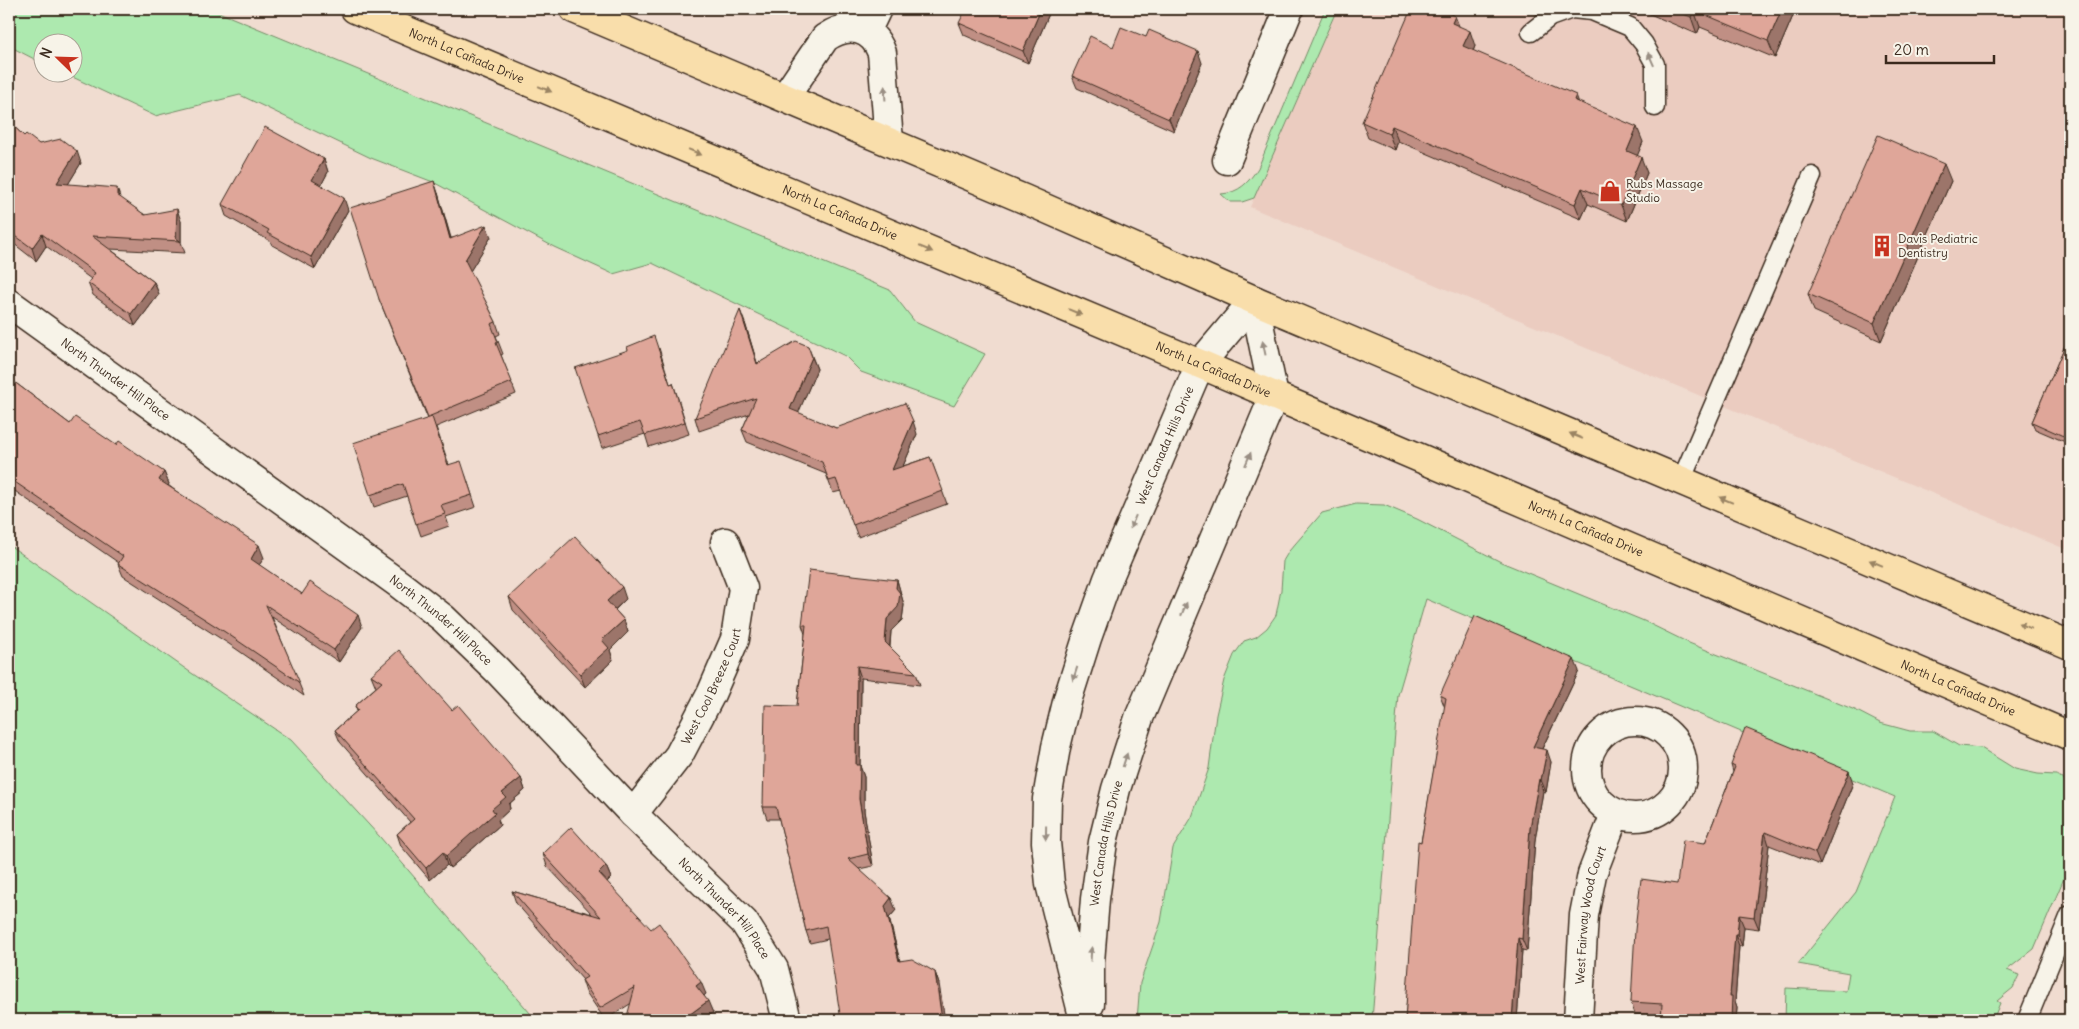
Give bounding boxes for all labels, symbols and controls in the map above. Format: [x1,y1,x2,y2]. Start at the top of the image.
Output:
street label: North La Cañada Drive [407,25,527,86]
north arrow [32,32,82,82]
scale bar [1886,32,1994,64]
text: 20 m [1894,40,1929,59]
text: N [36,45,56,61]
one-way arrow [1647,52,1655,66]
one-way arrow [881,84,889,100]
one-way arrow [538,85,552,93]
one-way arrow [688,148,702,156]
place label: Rubs Massage Studio [1626,176,1703,205]
shop icon: Rubs Massage Studio [1597,178,1623,204]
street label: North La Cañada Drive [780,181,900,243]
place label: Davis Pediatric Dentistry [1898,231,1978,260]
building icon: Davis Pediatric Dentistry [1869,233,1895,259]
one-way arrow [919,245,933,253]
one-way arrow [1068,308,1082,316]
street label: North Thunder Hill Place [58,335,173,423]
street label: North La Cañada Drive [1154,338,1273,400]
one-way arrow [1260,340,1268,356]
street label: West Canada Hills Drive [1132,384,1197,507]
one-way arrow [1569,432,1583,440]
one-way arrow [1244,452,1252,466]
one-way arrow [1719,495,1733,503]
street label: North La Cañada Drive [1526,497,1646,560]
one-way arrow [1128,515,1136,529]
one-way arrow [1868,558,1883,566]
street label: North Thunder Hill Place [387,572,495,668]
one-way arrow [1180,601,1188,616]
one-way arrow [2017,622,2032,630]
street label: West Cool Breeze Court [678,627,744,747]
street label: North La Cañada Drive [1899,657,2018,719]
one-way arrow [1071,666,1079,681]
one-way arrow [1122,753,1130,768]
street label: West Canada Hills Drive [1086,778,1125,907]
one-way arrow [1042,825,1050,841]
street label: West Fairway Wood Court [1572,844,1609,985]
street label: North Thunder Hill Place [676,855,773,961]
one-way arrow [1087,946,1095,962]

